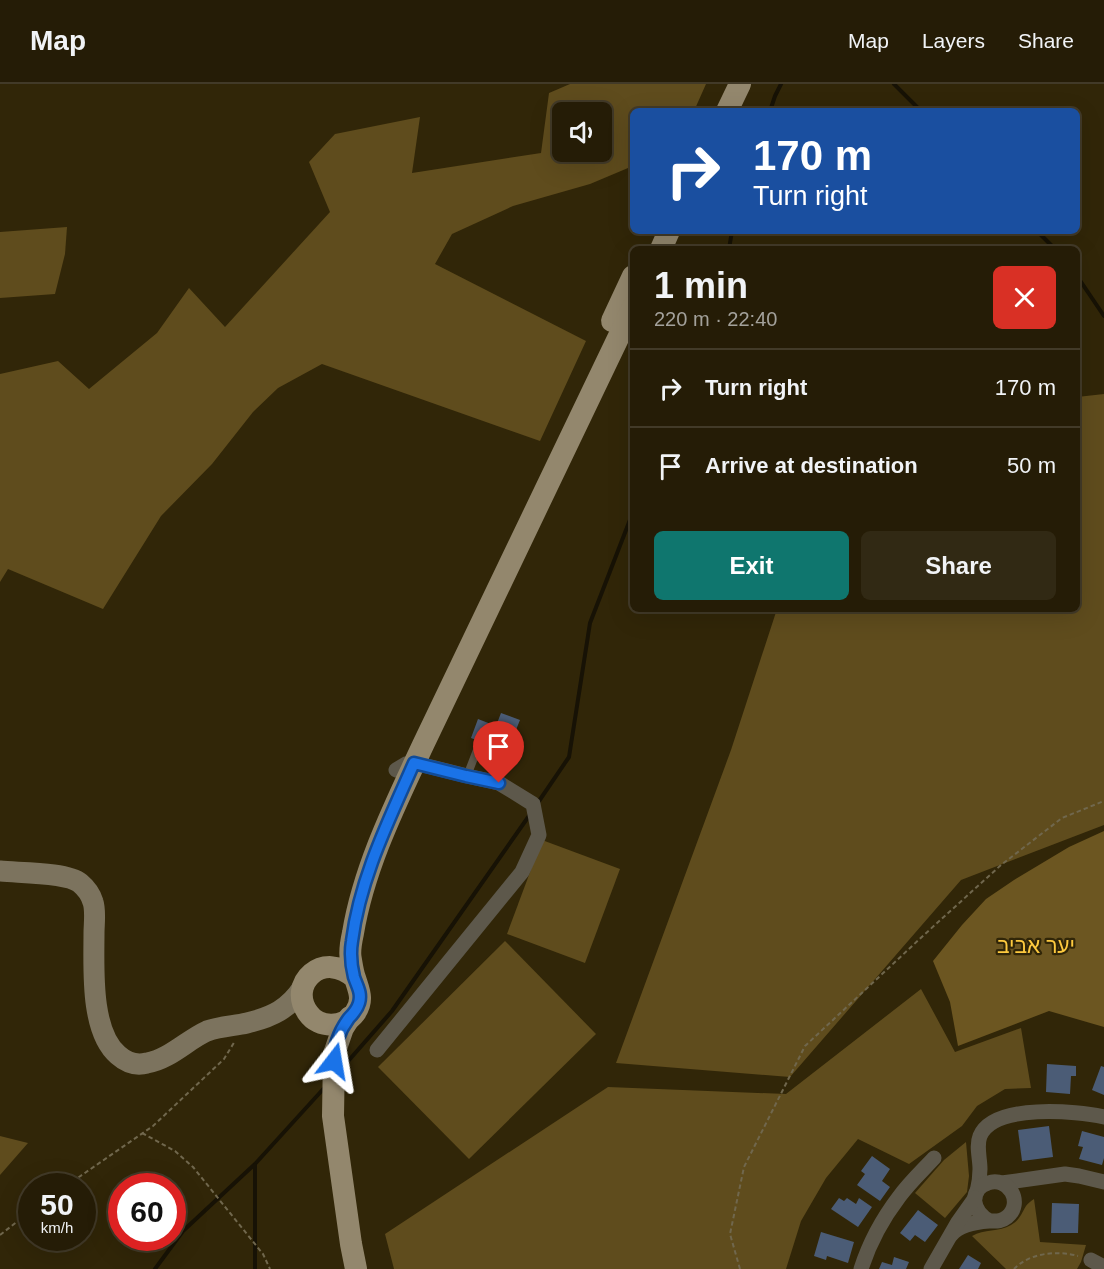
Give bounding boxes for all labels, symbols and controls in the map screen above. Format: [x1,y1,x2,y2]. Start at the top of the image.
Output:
text: Map [30,25,86,56]
text: Map [848,29,889,52]
text: Layers [922,29,985,52]
text: Share [1018,29,1074,52]
map controls [552,102,612,162]
button: sound [552,102,612,162]
icon: right [654,132,732,210]
text: 170 m [753,132,872,179]
text: Turn right [753,181,868,211]
text: 1 min [654,265,748,306]
button: close [993,266,1056,329]
text: 220 m · 22:40 [654,308,777,330]
icon: right [654,372,687,405]
text: Turn right [705,375,807,400]
text: 170 m [995,375,1056,400]
icon: arrive [654,450,687,483]
text: Arrive at destination [705,453,918,478]
text: 50 m [1007,453,1056,478]
button: Exit [654,531,849,600]
button: Share [861,531,1056,600]
pin [473,721,524,783]
icon: arrive [482,730,515,763]
park label: יער אביב [997,934,1075,957]
position arrow [302,1029,366,1093]
speed limit sign: 60 [108,1173,186,1251]
text: 50 [40,1188,74,1221]
text: km/h [41,1219,73,1236]

